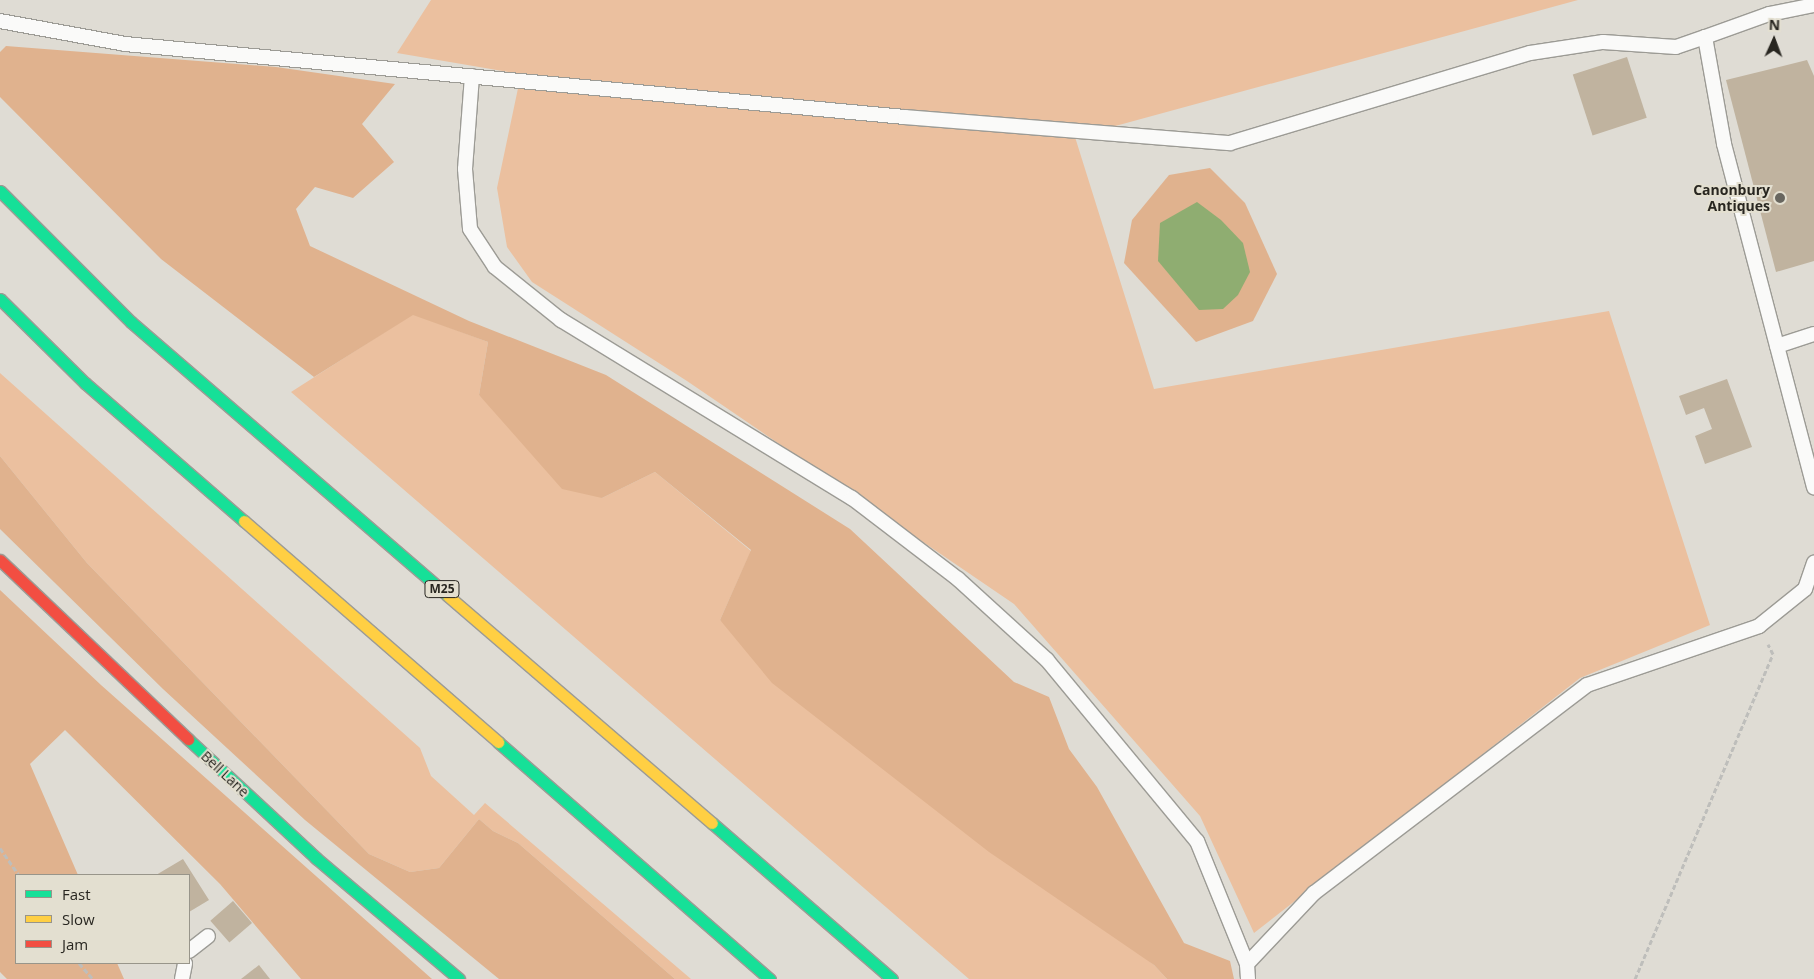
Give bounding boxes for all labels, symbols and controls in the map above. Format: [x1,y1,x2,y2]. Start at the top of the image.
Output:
north arrow [1749,15,1799,65]
text: N [1769,15,1781,34]
place label: Canonbury Antiques [1693,182,1770,214]
marker: Canonbury Antiques [1774,192,1786,204]
road number: M25 [423,580,461,598]
street label: Bell Lane [198,748,252,800]
legend [15,874,190,964]
text: Fast [62,884,91,904]
text: Slow [62,909,95,929]
text: Jam [62,934,88,954]

